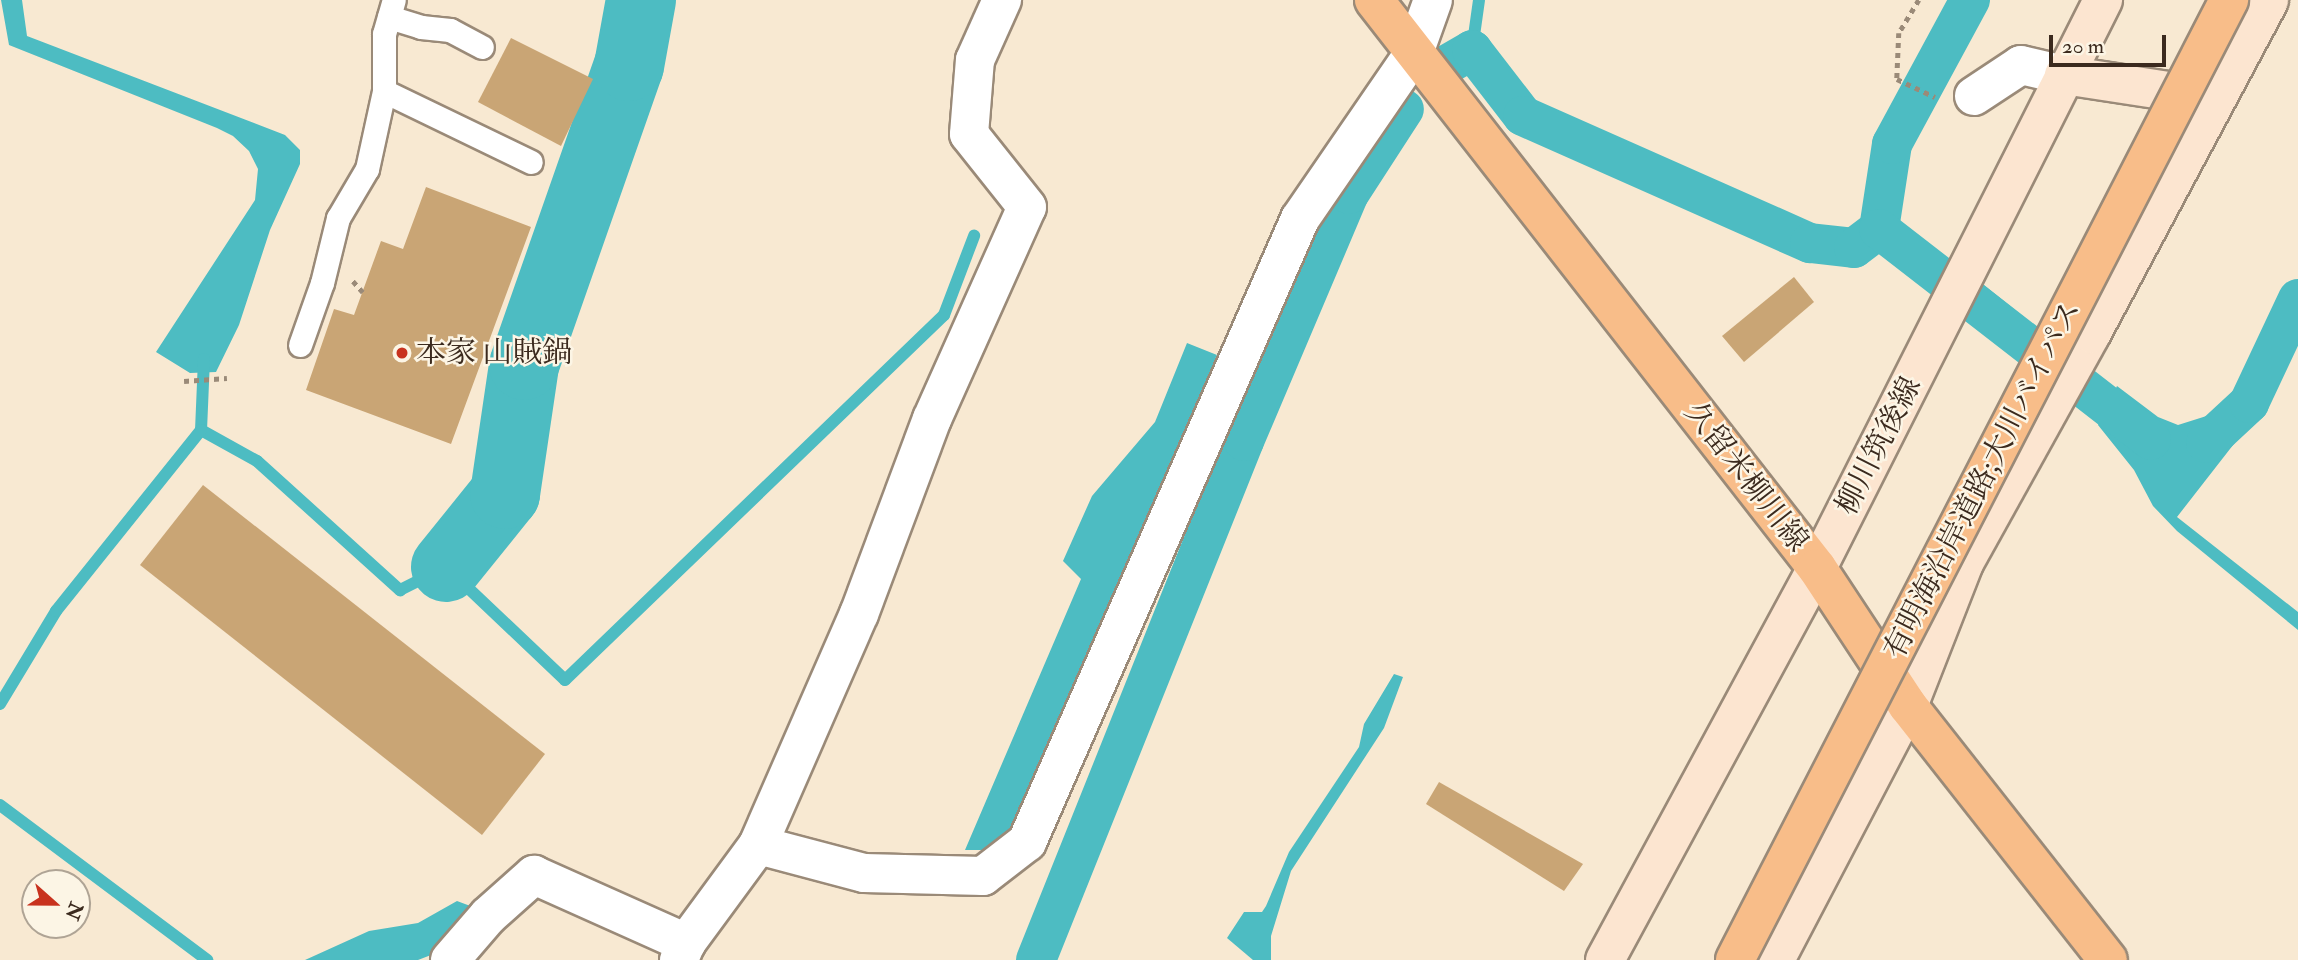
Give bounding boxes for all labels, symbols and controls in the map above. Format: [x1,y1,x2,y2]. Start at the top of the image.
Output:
scale bar [2053,21,2170,65]
text: 20 m [2062,33,2104,60]
street label: 有明海沿岸道路;大川バイパス [1877,295,2089,665]
place label: 本家 山賊鍋 [416,335,572,371]
marker: 本家 山賊鍋 [394,345,410,361]
street label: 柳川筑後線 [1829,371,1929,521]
street label: 久留米柳川線 [1676,395,1816,559]
north arrow [21,869,91,939]
text: N [59,899,88,923]

